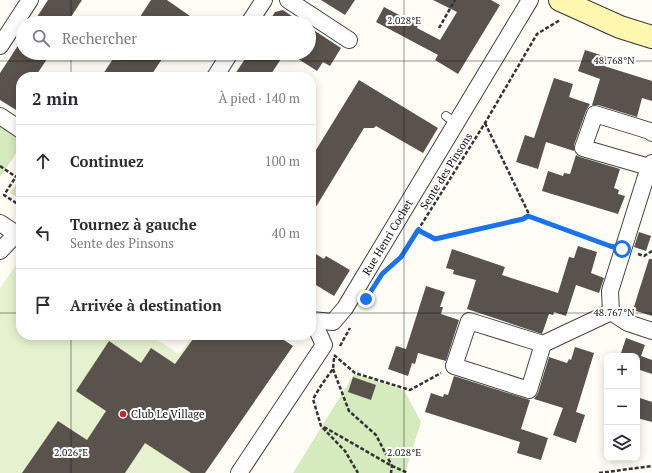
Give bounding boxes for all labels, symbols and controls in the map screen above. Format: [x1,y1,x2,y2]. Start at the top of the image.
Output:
text: 2.028°E [387,14,421,27]
search box [16,16,316,60]
icon: search [30,27,52,49]
text: Rechercher [62,28,137,48]
text: 48.768°N [594,54,635,67]
text: 2 min [32,87,79,110]
text: À pied · 140 m [219,89,300,107]
street label: Sente des Pinsons [417,130,475,212]
icon: ahead [32,150,54,172]
text: Continuez [70,151,144,171]
text: 100 m [265,152,300,170]
street label: Rue Henri Cochet [359,197,416,278]
text: Tournez à gauche [70,214,197,234]
icon: left [32,222,54,244]
text: 40 m [272,224,300,242]
text: Sente des Pinsons [70,234,174,252]
route start [613,240,631,258]
route end [357,290,375,308]
icon: arrive [32,294,54,316]
text: Arrivée à destination [70,295,222,315]
text: 48.767°N [594,306,635,319]
map controls [604,353,640,461]
button: + [604,353,640,389]
button: − [604,389,640,425]
place label: Club Le Village [131,407,205,421]
marker: Club Le Village [118,409,128,419]
button: layers [604,425,640,461]
text: 2.026°E [54,446,88,459]
text: 2.028°E [387,446,421,459]

